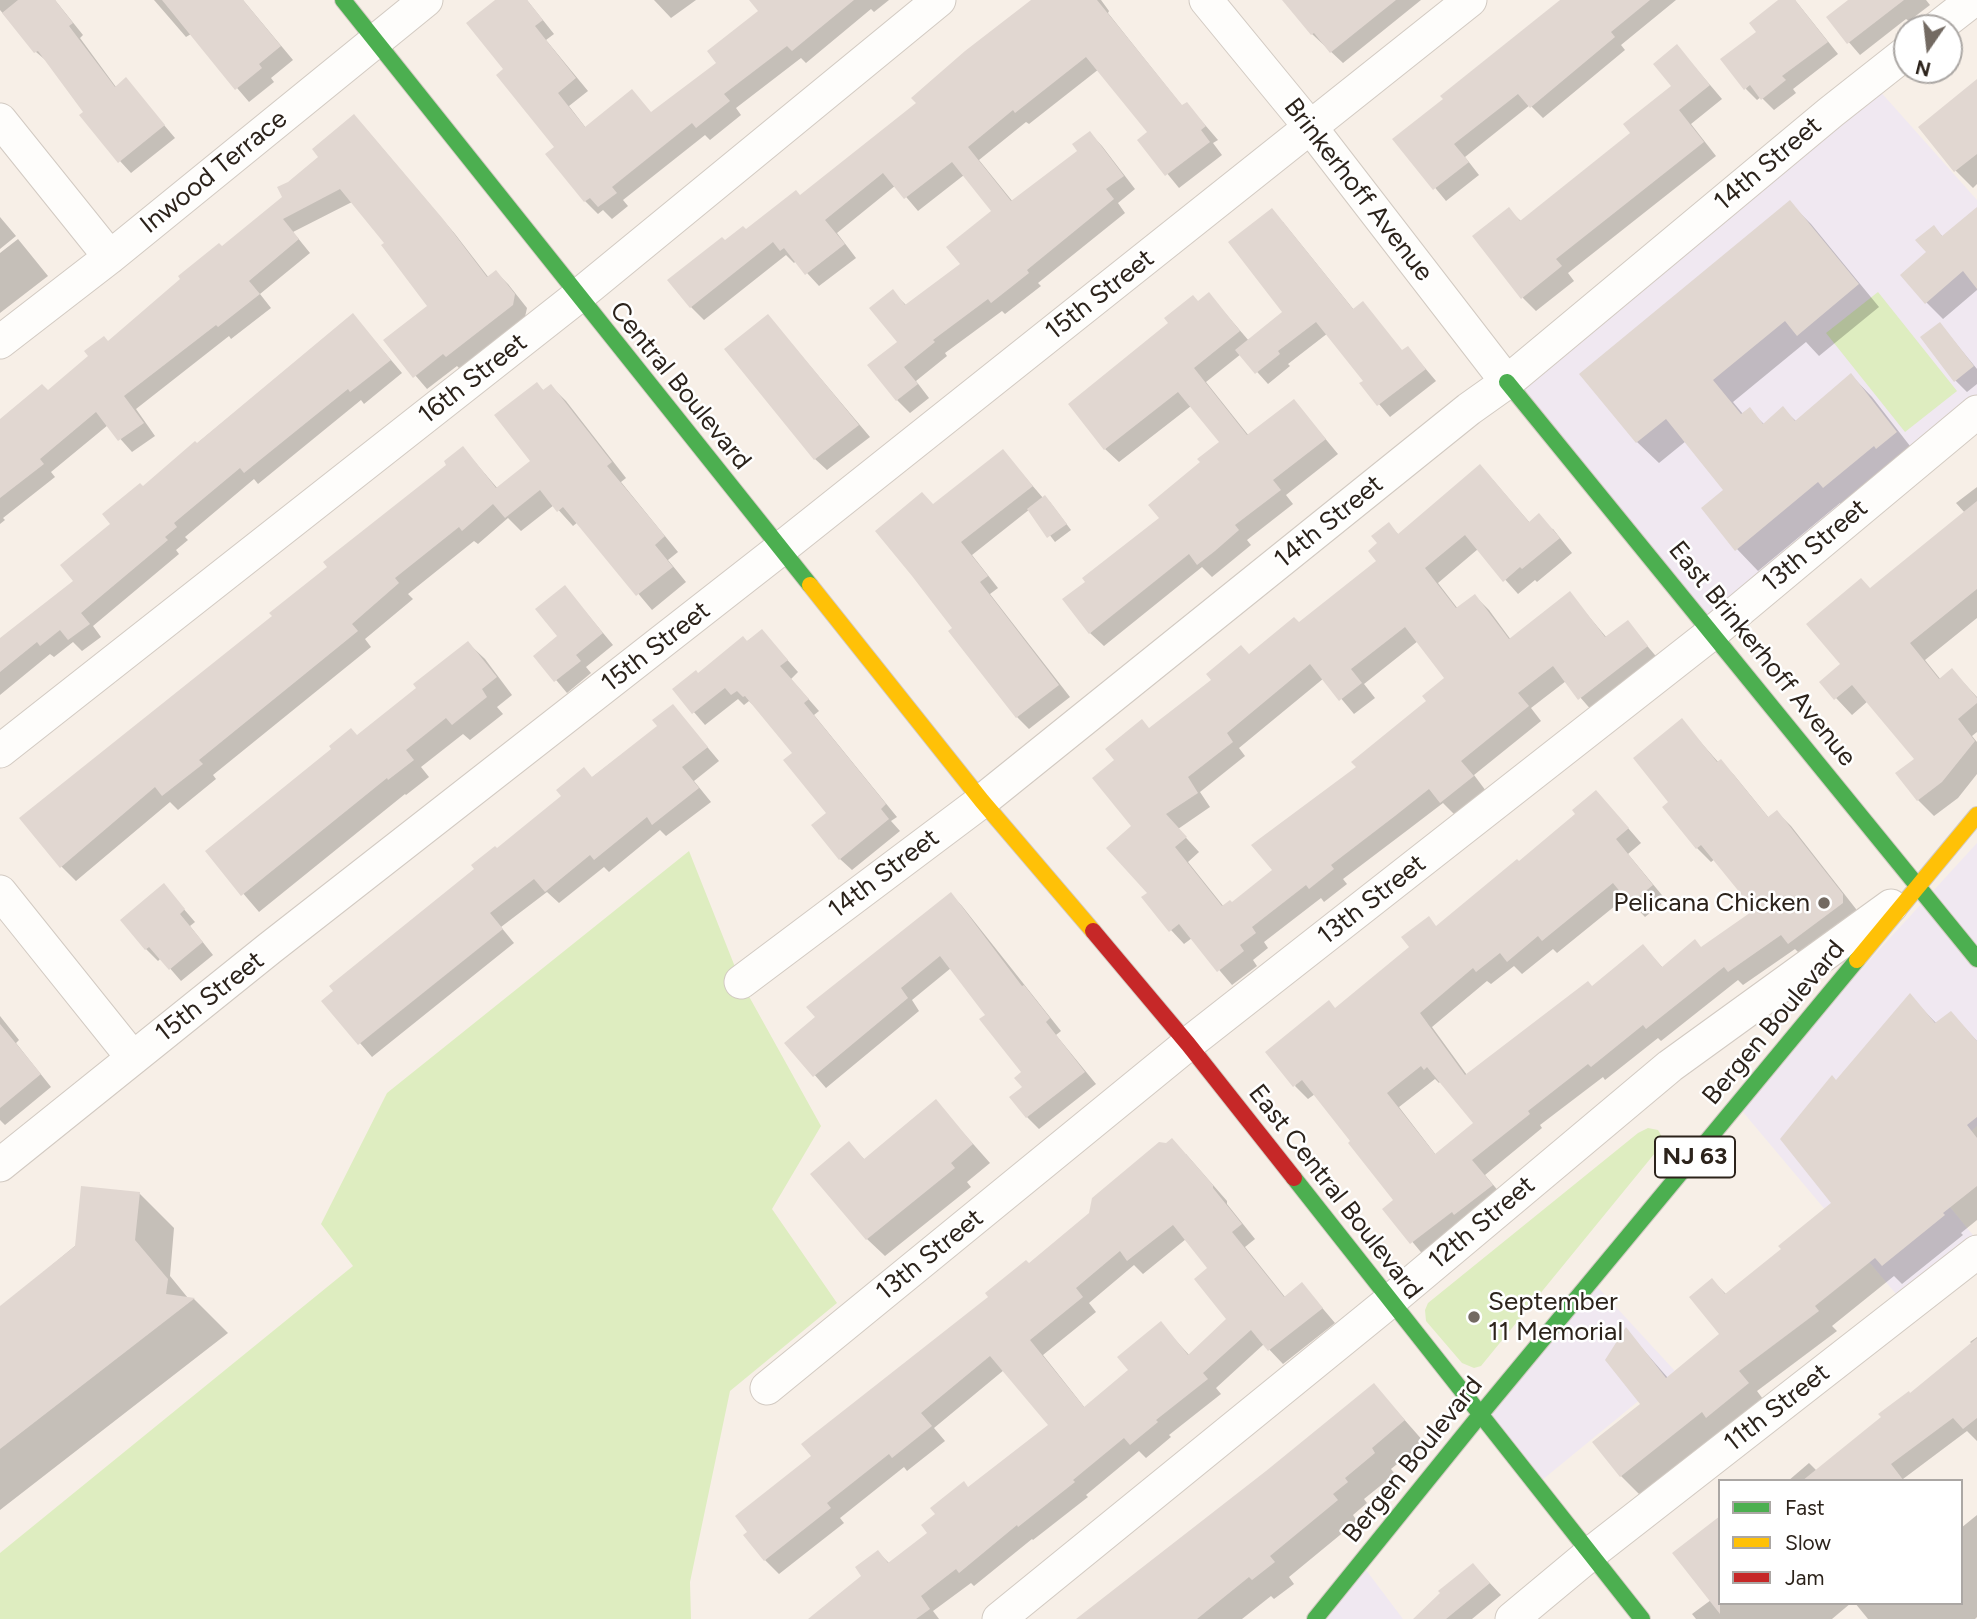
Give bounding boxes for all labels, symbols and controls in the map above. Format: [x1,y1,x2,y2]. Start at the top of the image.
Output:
north arrow [1893,14,1963,84]
text: N [1913,55,1933,81]
street label: Brinkerhoff Avenue [1277,92,1439,288]
street label: Inwood Terrace [135,103,293,241]
street label: 14th Street [1708,110,1828,218]
street label: 15th Street [1039,243,1161,347]
street label: Central Boulevard [603,296,757,476]
street label: 16th Street [413,327,533,431]
street label: 14th Street [1268,469,1390,575]
street label: 13th Street [1756,493,1874,599]
street label: East Brinkerhoff Avenue [1662,535,1862,773]
street label: 15th Street [595,595,717,699]
street label: 14th Street [823,822,945,926]
street label: 13th Street [1312,848,1432,952]
place label: Pelicana Chicken [1613,887,1810,919]
marker: Pelicana Chicken [1816,895,1832,911]
street label: Bergen Boulevard [1696,935,1852,1111]
street label: 15th Street [149,945,271,1049]
street label: East Central Boulevard [1241,1078,1429,1306]
road number: NJ 63 [1655,1136,1735,1177]
street label: 12th Street [1423,1170,1541,1276]
street label: 13th Street [870,1202,990,1308]
place label: September 11 Memorial [1488,1286,1623,1348]
marker: September 11 Memorial [1466,1309,1482,1325]
street label: 11th Street [1718,1357,1836,1459]
street label: Bergen Boulevard [1336,1371,1490,1549]
legend [1718,1479,1963,1605]
text: Fast [1785,1495,1825,1520]
text: Slow [1785,1530,1831,1555]
text: Jam [1785,1565,1824,1590]

